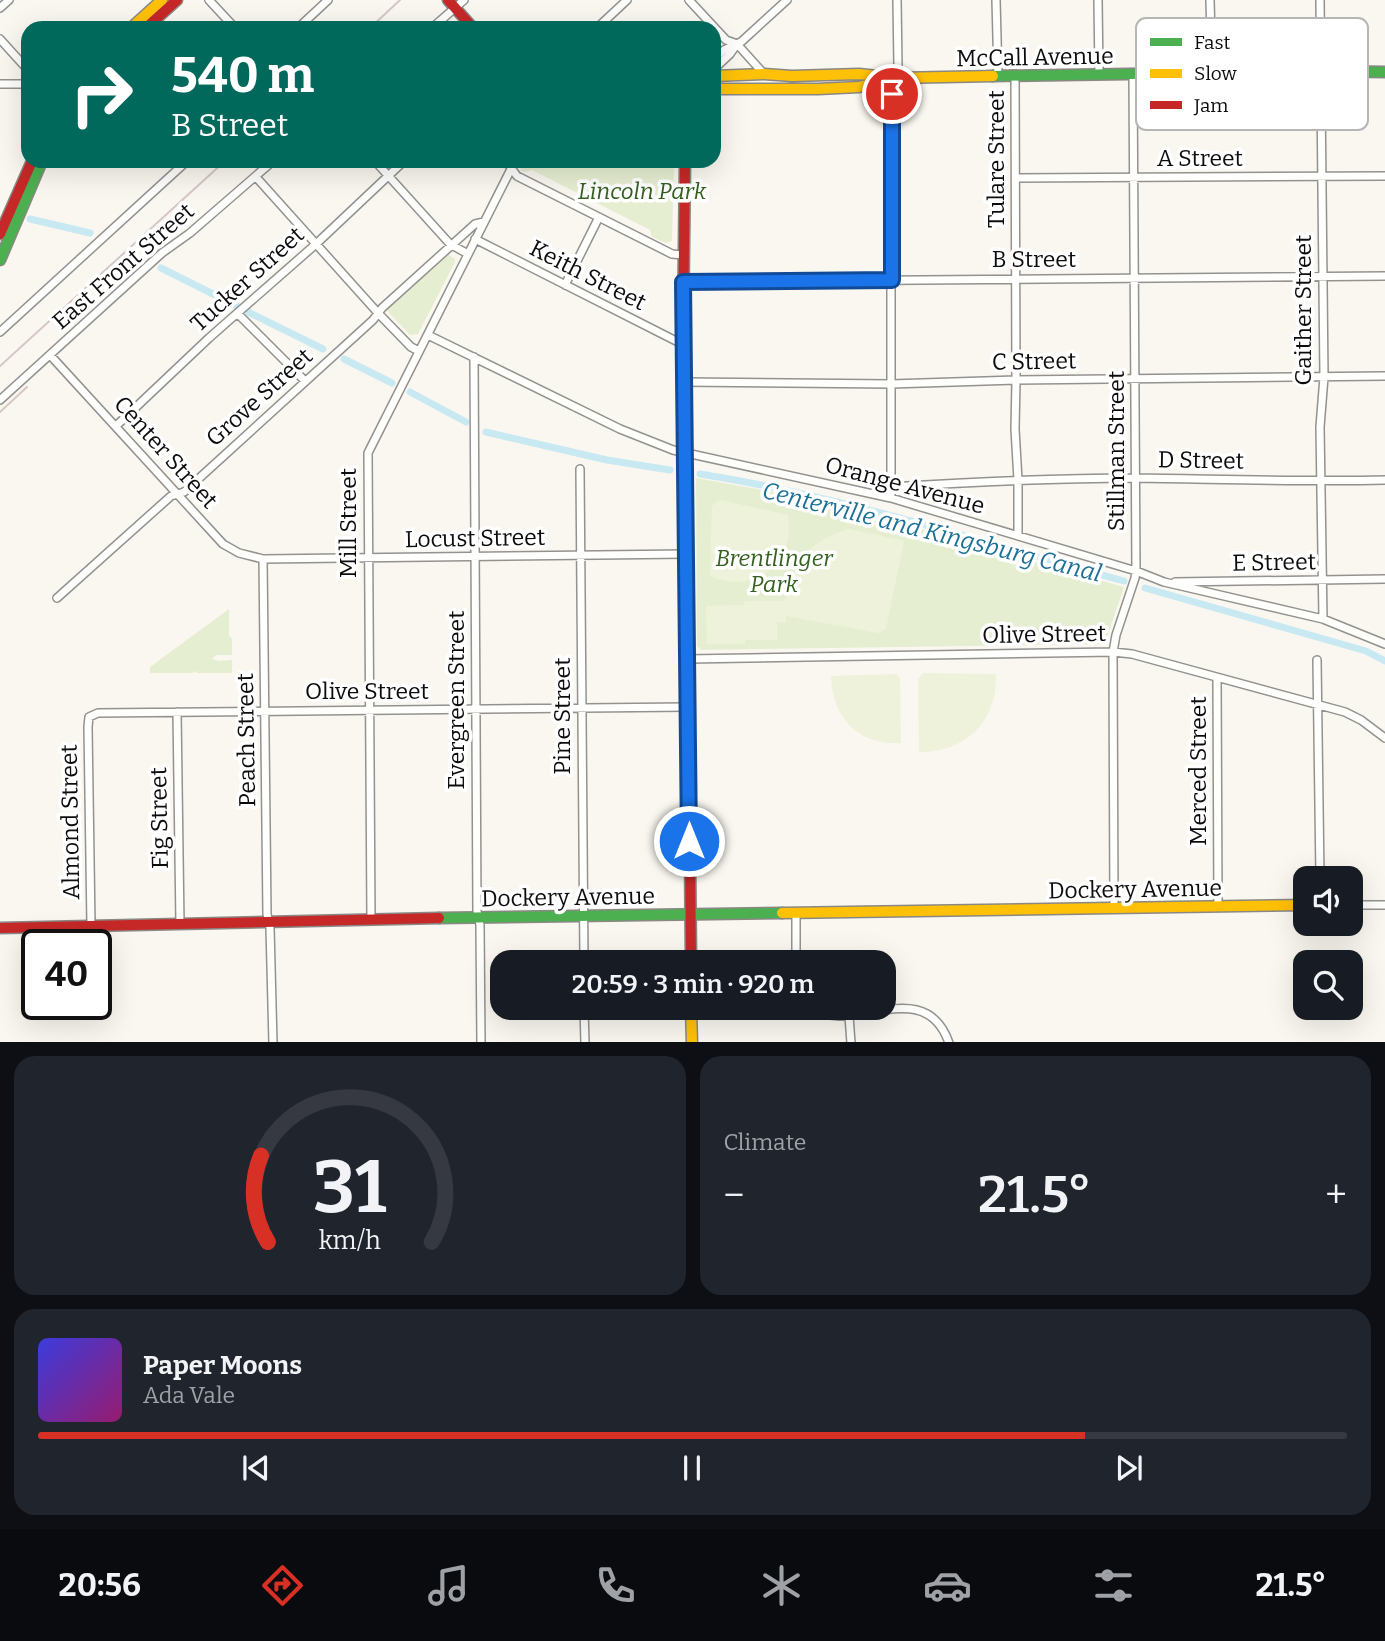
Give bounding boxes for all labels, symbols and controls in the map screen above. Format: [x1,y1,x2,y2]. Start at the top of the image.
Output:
legend [1136,18,1368,130]
text: Fast [1194,31,1231,54]
street label: McCall Avenue [956,42,1114,72]
text: 540 m [171,46,314,105]
icon: right [56,49,147,140]
text: Slow [1194,62,1237,85]
pin [862,64,922,124]
icon: arrive [873,75,911,113]
street label: Tulare Street [982,90,1010,228]
text: Jam [1193,94,1228,117]
text: B Street [171,106,288,144]
street label: A Street [1157,144,1243,172]
park label: Lincoln Park [578,177,707,205]
street label: East Front Street [47,197,199,335]
street label: Tucker Street [184,221,310,337]
street label: Keith Street [525,234,651,316]
street label: Gaither Street [1289,235,1317,385]
street label: B Street [992,245,1076,273]
street label: Grove Street [200,342,318,452]
street label: C Street [992,346,1076,376]
street label: Stillman Street [1102,371,1130,531]
street label: Center Street [108,390,224,514]
street label: D Street [1158,445,1244,475]
street label: Orange Avenue [822,450,988,520]
street label: Mill Street [334,468,362,578]
water label: Centerville and Kingsburg Canal [760,476,1104,588]
street label: Locust Street [405,523,545,553]
park label: Brentlinger Park [715,544,834,598]
street label: E Street [1232,547,1316,577]
street label: Evergreen Street [442,611,470,789]
street label: Olive Street [982,619,1106,649]
street label: Pine Street [548,657,576,775]
street label: Peach Street [231,673,261,807]
street label: Olive Street [305,677,429,705]
street label: Merced Street [1184,696,1212,846]
street label: Almond Street [55,744,85,900]
street label: Fig Street [144,767,174,869]
position arrow [652,804,726,878]
map controls [1293,866,1363,1020]
button: sound [1293,866,1363,936]
street label: Dockery Avenue [1048,873,1222,905]
street label: Dockery Avenue [481,881,655,913]
speed limit sign: 40 [21,929,112,1020]
button: search [1293,950,1363,1020]
text: 20:59 · 3 min · 920 m [572,969,814,1000]
text: Climate [724,1128,806,1156]
text: 31 [313,1144,387,1231]
text: 21.5° [978,1163,1092,1226]
text: − [724,1172,744,1218]
text: + [1325,1172,1347,1218]
text: km/h [319,1225,381,1255]
text: Paper Moons [143,1350,302,1381]
text: Ada Vale [143,1381,235,1409]
icon: previous [237,1449,275,1487]
icon: pause [673,1449,711,1487]
icon: next [1110,1449,1148,1487]
icon: directions [258,1561,307,1610]
icon: music [424,1561,473,1610]
icon: phone [591,1561,640,1610]
icon: climate [757,1561,806,1610]
icon: car [923,1561,972,1610]
icon: filters [1089,1561,1138,1610]
text: 20:56 [59,1566,141,1604]
text: 21.5° [1255,1566,1326,1604]

